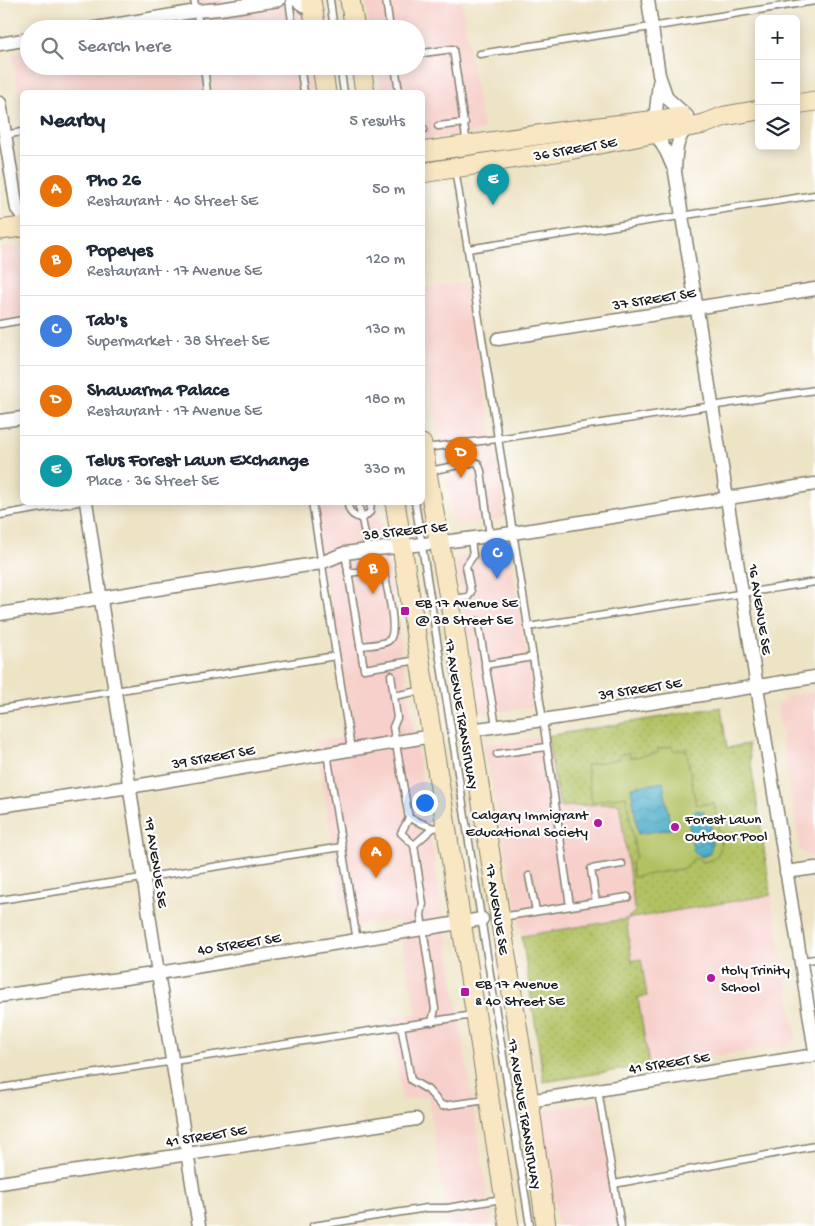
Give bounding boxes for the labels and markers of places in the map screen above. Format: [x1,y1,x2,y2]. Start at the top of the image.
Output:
pin: E [477,164,509,205]
pin: D [445,437,477,478]
pin: C [481,538,513,579]
pin: B [357,553,389,594]
place label: EB 17 Avenue SE @ 38 Street SE [415,595,519,630]
marker: EB 17 Avenue SE @ 38 Street SE [399,605,411,617]
place label: Calgary Immigrant Educational Society [466,807,590,842]
place label: Forest Lawn Outdoor Pool [684,811,768,846]
marker: Calgary Immigrant Educational Society [592,817,604,829]
marker: Forest Lawn Outdoor Pool [669,821,681,833]
pin: A [360,837,392,878]
place label: Holy Trinity School [721,962,790,997]
marker: Holy Trinity School [705,972,717,984]
place label: EB 17 Avenue & 40 Street SE [475,976,565,1011]
marker: EB 17 Avenue & 40 Street SE [459,986,471,998]

